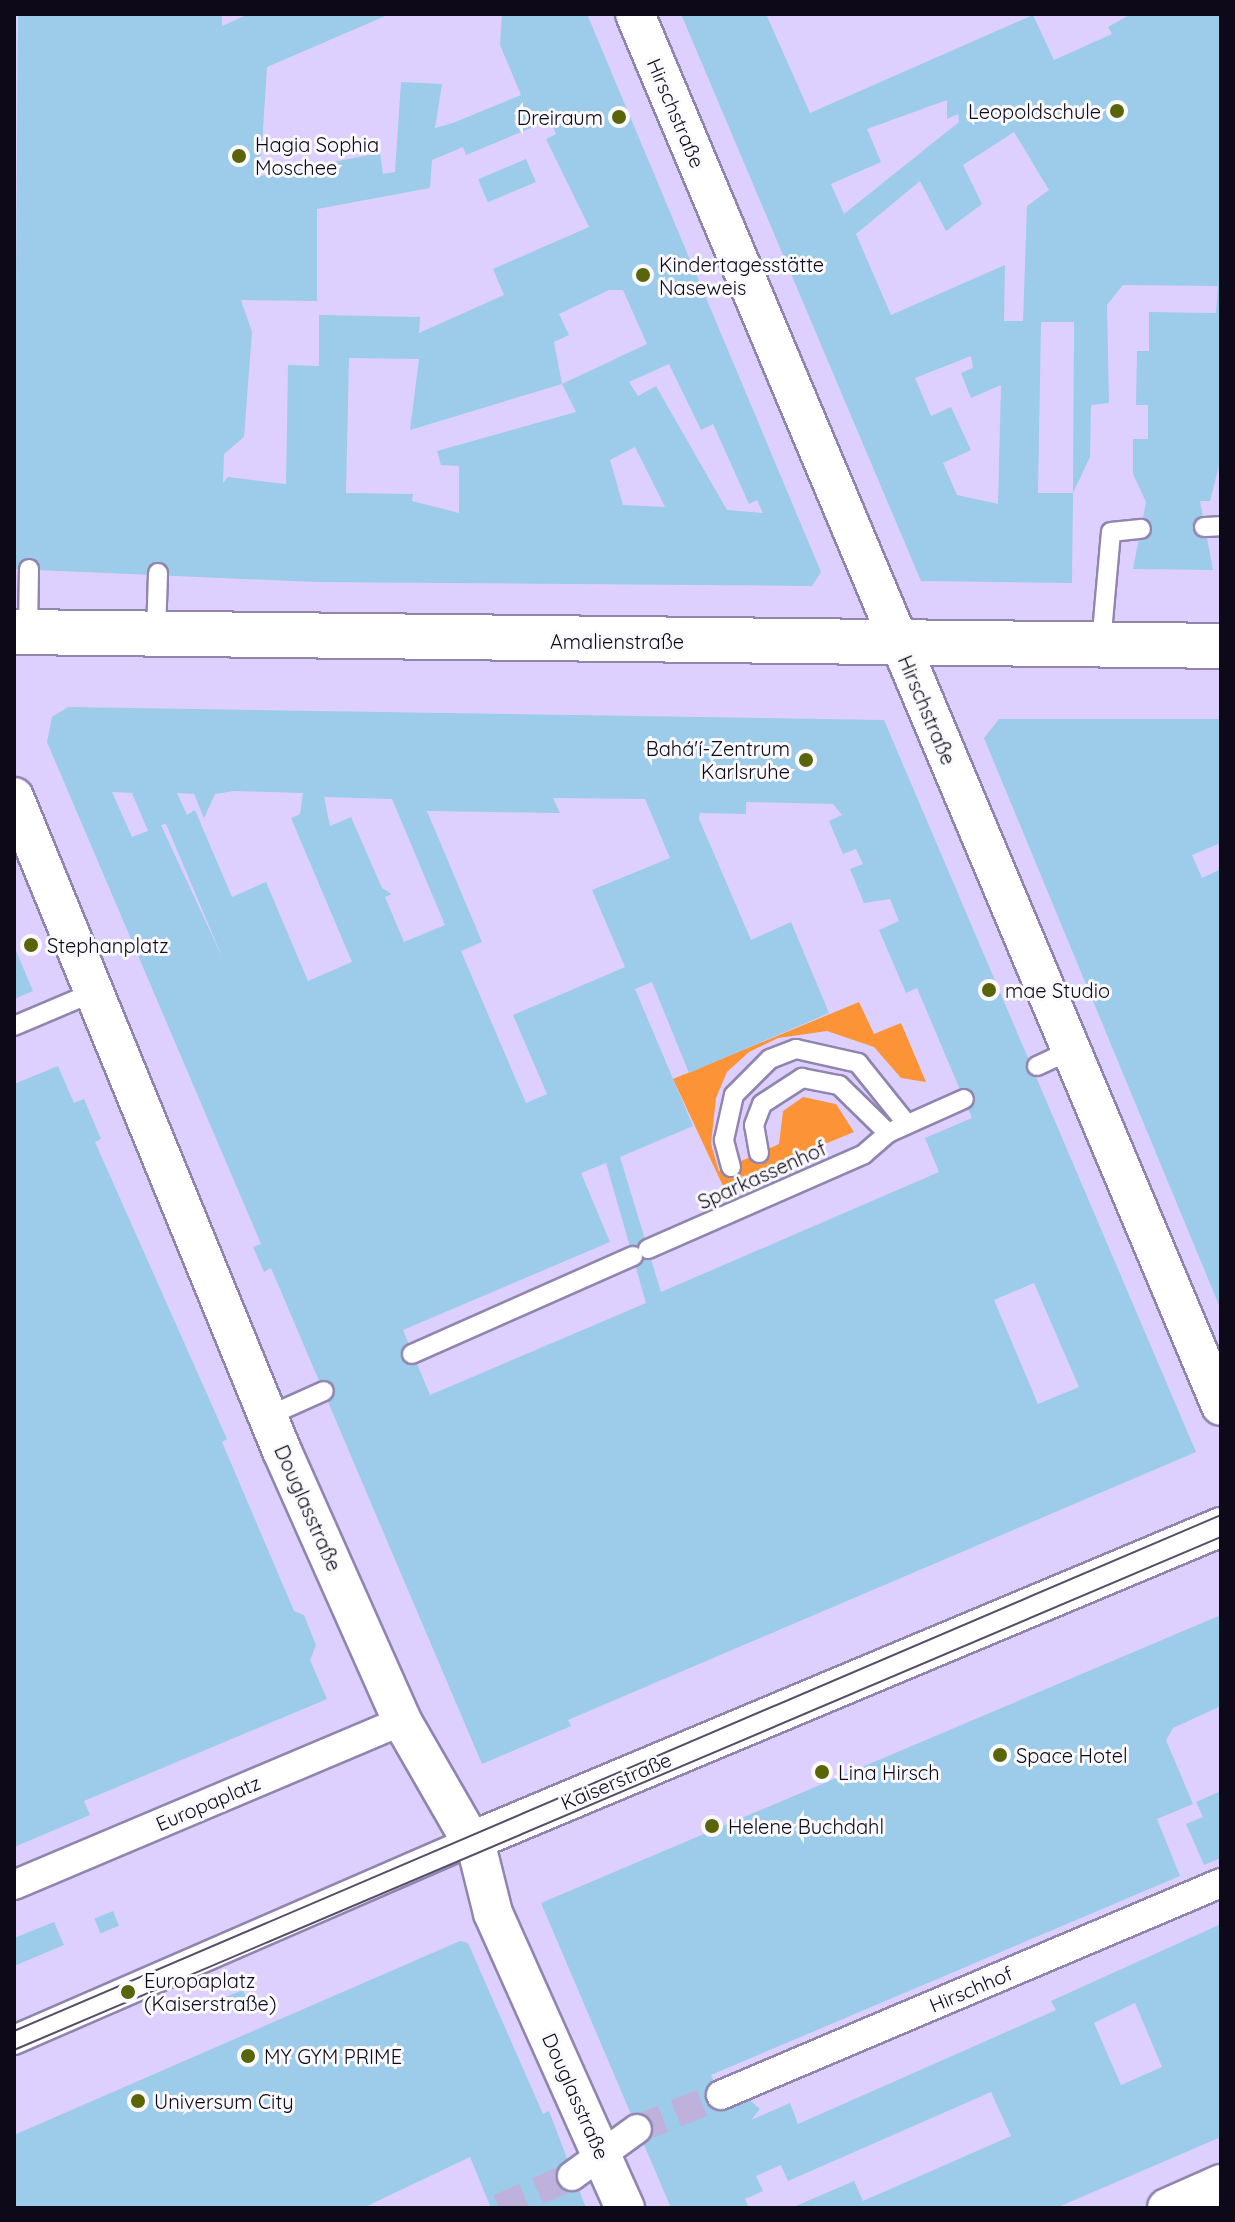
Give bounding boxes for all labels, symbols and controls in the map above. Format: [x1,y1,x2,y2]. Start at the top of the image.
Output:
street label: Hirschstraße [642,55,710,171]
place label: Leopoldschule [968,99,1101,123]
marker: Leopoldschule [1108,102,1126,120]
place label: Dreiraum [517,105,603,129]
marker: Dreiraum [610,108,628,126]
place label: Hagia Sophia Moschee [255,132,379,179]
marker: Hagia Sophia Moschee [230,147,248,165]
place label: Kindertagesstätte Naseweis [659,252,824,299]
marker: Kindertagesstätte Naseweis [634,266,652,284]
street label: Amalienstraße [550,629,684,653]
street label: Hirschstraße [893,652,961,768]
place label: Bahá'í-Zentrum Karlsruhe [646,736,790,783]
marker: Bahá'í-Zentrum Karlsruhe [797,751,815,769]
place label: Stephanplatz [47,933,169,957]
marker: Stephanplatz [22,936,40,954]
place label: mae Studio [1005,978,1110,1002]
marker: mae Studio [980,981,998,999]
street label: Sparkassenhof [694,1136,830,1214]
street label: Douglasstraße [269,1441,347,1575]
place label: Space Hotel [1016,1743,1128,1767]
marker: Space Hotel [991,1746,1009,1764]
street label: Kaiserstraße [557,1747,675,1815]
place label: Lina Hirsch [838,1760,940,1784]
marker: Lina Hirsch [813,1763,831,1781]
street label: Europaplatz [152,1770,264,1836]
place label: Helene Buchdahl [728,1814,884,1838]
marker: Helene Buchdahl [703,1817,721,1835]
street label: Hirschhof [926,1961,1016,2017]
place label: Europaplatz (Kaiserstraße) [144,1968,276,2015]
marker: Europaplatz (Kaiserstraße) [119,1983,137,2001]
street label: Douglasstraße [537,2029,615,2163]
place label: MY GYM PRIME [264,2044,402,2068]
marker: MY GYM PRIME [239,2047,257,2065]
place label: Universum City [154,2089,294,2113]
marker: Universum City [129,2092,147,2110]

